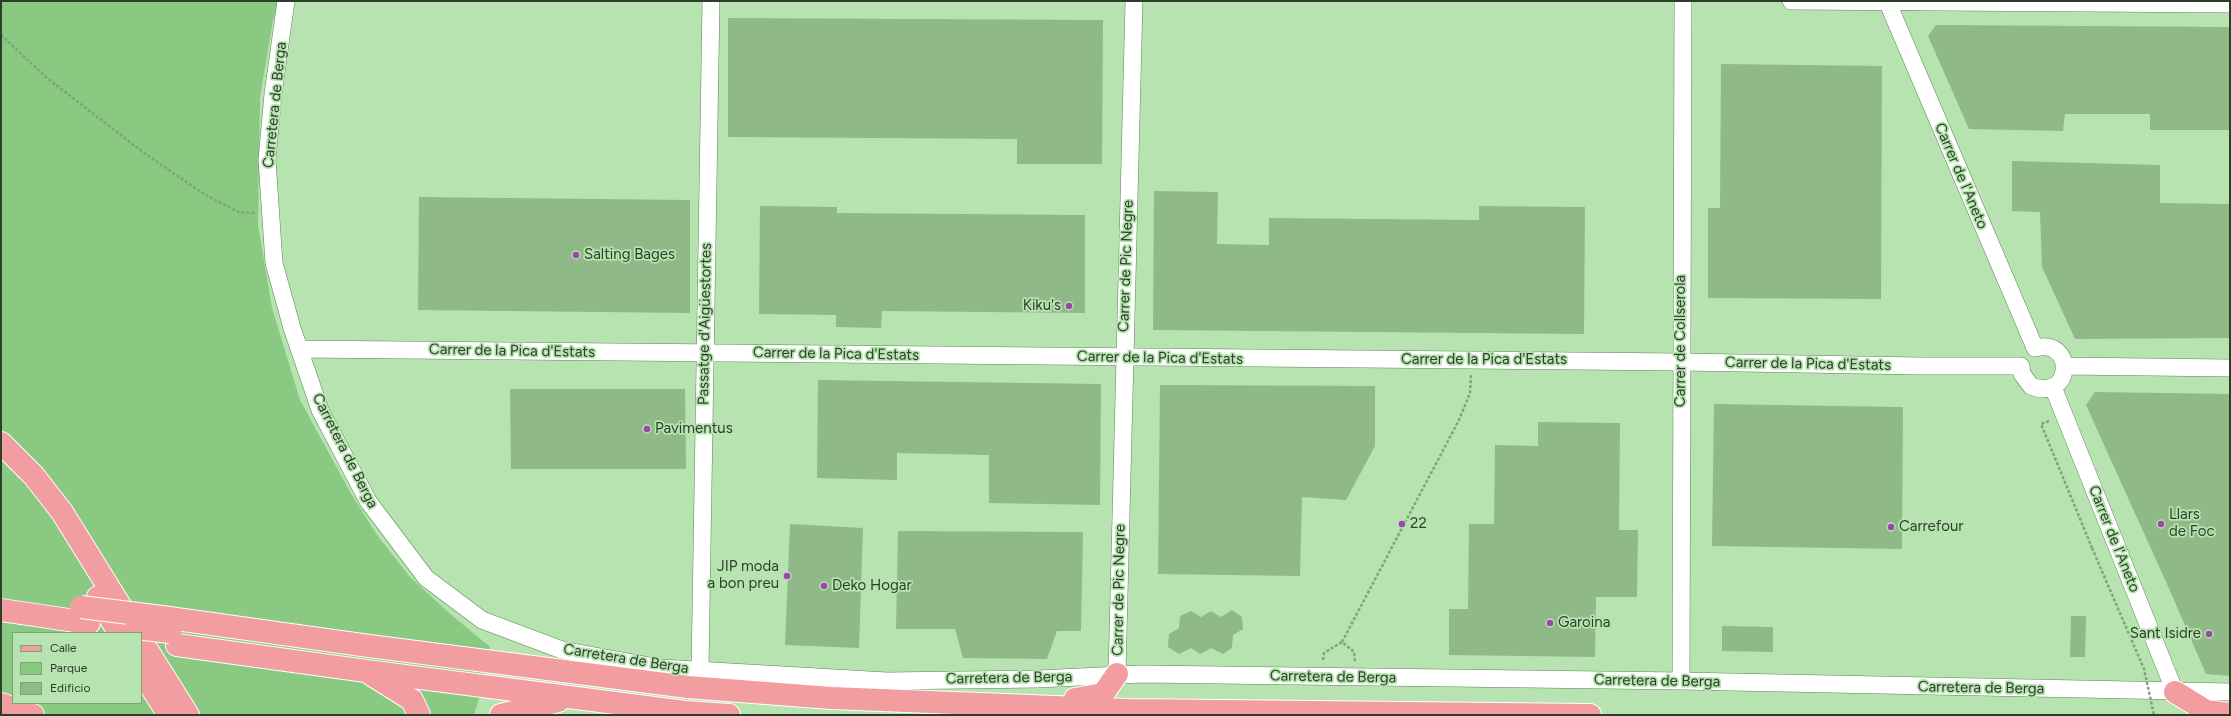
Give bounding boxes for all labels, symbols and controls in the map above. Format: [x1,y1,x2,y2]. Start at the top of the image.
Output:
street label: Carretera de Berga [259,41,291,169]
street label: Carrer de l'Aneto [1931,120,1991,232]
street label: Carrer de Pic Negre [1115,200,1137,332]
street label: Passatge d'Aigüestortes [695,243,715,405]
place label: Salting Bages [584,246,675,264]
marker: Salting Bages [571,250,581,260]
street label: Carrer de Collserola [1672,275,1690,407]
place label: Kiku's [1023,297,1061,315]
marker: Kiku's [1064,301,1074,311]
street label: Carrer de la Pica d'Estats [429,341,595,361]
street label: Carrer de la Pica d'Estats [753,344,919,364]
street label: Carrer de la Pica d'Estats [1077,348,1243,368]
street label: Carrer de la Pica d'Estats [1401,351,1567,369]
street label: Carrer de la Pica d'Estats [1725,354,1891,374]
street label: Carretera de Berga [308,391,382,511]
place label: Pavimentus [655,420,733,438]
marker: Pavimentus [642,424,652,434]
street label: Carrer de l'Aneto [2084,483,2144,595]
place label: Llars de Foc [2169,506,2215,541]
place label: 22 [1410,515,1427,533]
place label: Carrefour [1899,518,1963,536]
marker: 22 [1397,519,1407,529]
marker: Llars de Foc [2156,519,2166,529]
marker: Carrefour [1886,522,1896,532]
street label: Carrer de Pic Negre [1109,524,1129,656]
place label: JIP moda a bon preu [708,558,779,593]
marker: JIP moda a bon preu [782,571,792,581]
place label: Deko Hogar [832,577,912,595]
marker: Deko Hogar [819,581,829,591]
place label: Garoina [1558,614,1610,632]
marker: Garoina [1545,618,1555,628]
place label: Sant Isidre [2130,625,2201,643]
marker: Sant Isidre [2204,629,2214,639]
legend [12,632,142,704]
street label: Carretera de Berga [562,640,690,678]
text: Calle [50,641,77,655]
text: Parque [50,661,87,675]
street label: Carretera de Berga [1270,667,1396,687]
street label: Carretera de Berga [946,668,1072,688]
street label: Carretera de Berga [1594,671,1720,691]
street label: Carretera de Berga [1918,678,2044,698]
text: Edificio [50,681,90,695]

